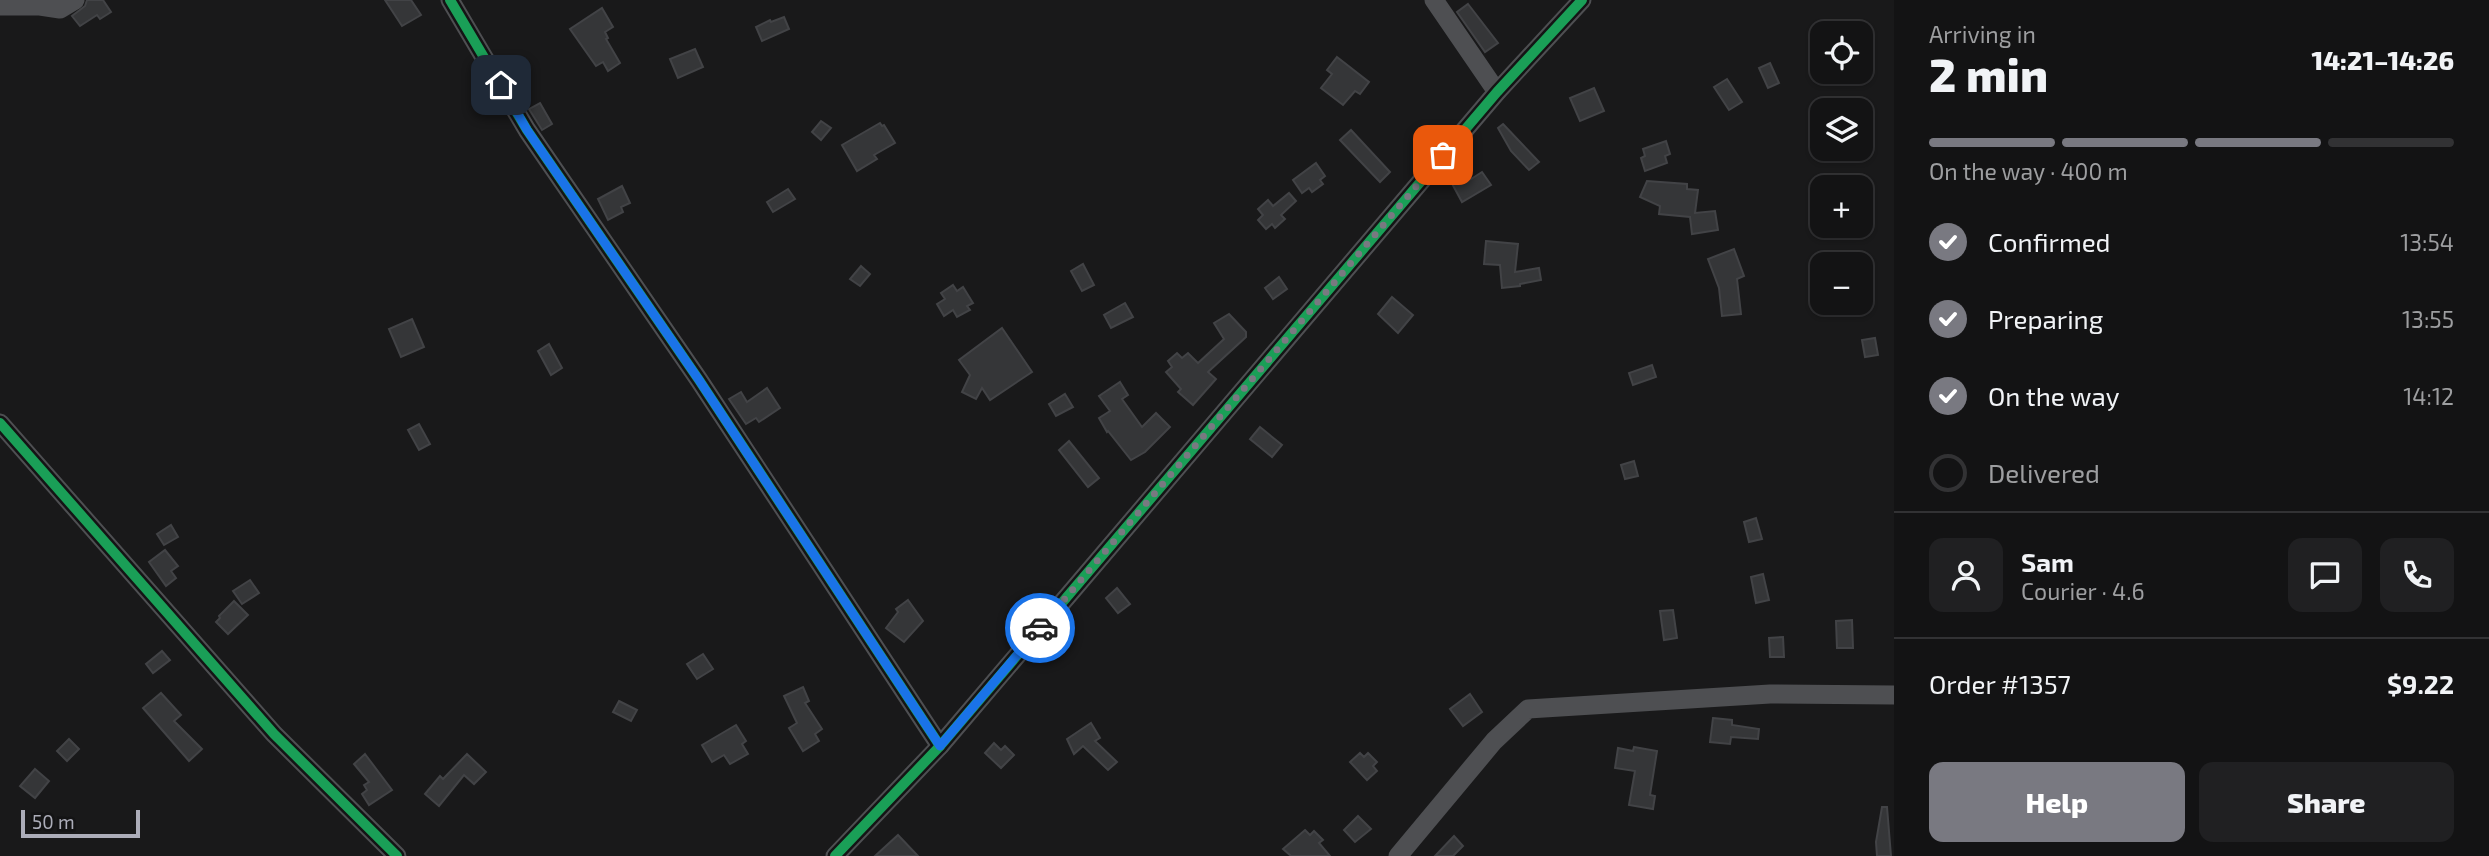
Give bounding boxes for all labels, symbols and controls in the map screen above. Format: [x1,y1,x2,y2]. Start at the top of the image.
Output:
text: Arriving in [1929,20,2036,48]
map controls [1810,21,1873,315]
button: locate [1810,21,1873,84]
text: 14:21–14:26 [2312,44,2454,75]
text: 2 min [1929,46,2048,101]
pin [471,55,531,115]
icon: home [482,66,520,104]
button: layers [1810,98,1873,161]
pin [1413,125,1473,185]
icon: bag [1424,136,1462,174]
text: On the way · 400 m [1929,157,2128,185]
button: + [1810,175,1873,238]
icon: check [1929,223,1967,261]
text: Confirmed [1988,226,2111,257]
text: 13:54 [2400,228,2454,256]
button: − [1810,252,1873,315]
icon: check [1929,300,1967,338]
text: Preparing [1988,303,2103,334]
text: 13:55 [2402,305,2454,333]
icon: check [1929,377,1967,415]
text: On the way [1988,380,2119,411]
text: 14:12 [2403,382,2454,410]
text: Delivered [1988,457,2100,488]
button: person [1929,538,2003,612]
button: chat [2288,538,2362,612]
button: phone [2380,538,2454,612]
text: Sam [2021,546,2074,577]
text: Courier · 4.6 [2021,577,2145,605]
courier [1005,593,1075,663]
icon: car [1021,609,1059,647]
text: Order #1357 [1929,668,2071,699]
text: $9.22 [2387,668,2454,699]
button: Help [1929,762,2185,842]
button: Share [2199,762,2454,842]
scale bar [21,807,140,839]
text: 50 m [32,810,75,833]

